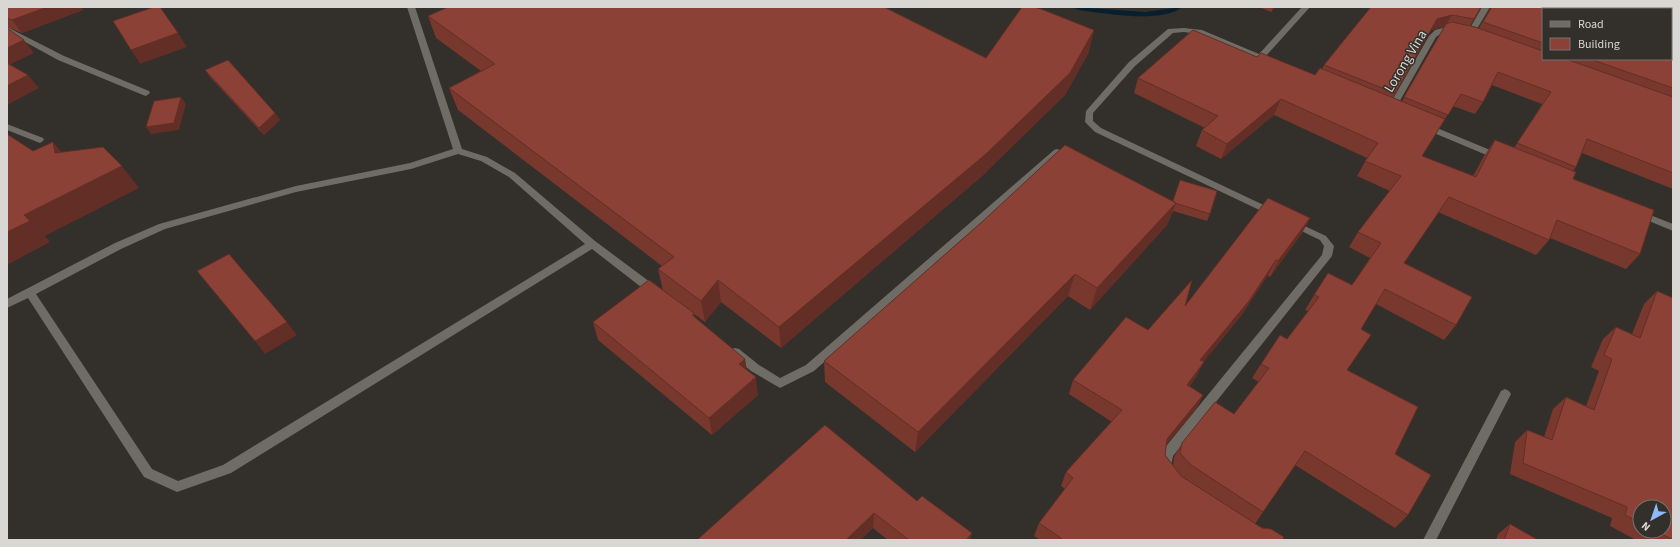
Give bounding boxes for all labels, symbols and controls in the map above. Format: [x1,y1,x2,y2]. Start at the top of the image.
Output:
legend [1542,8,1672,60]
text: Road [1578,16,1604,33]
street label: Lorong Vina [1379,27,1432,96]
text: Building [1578,36,1620,53]
north arrow [1632,499,1672,539]
text: N [1638,518,1654,534]

